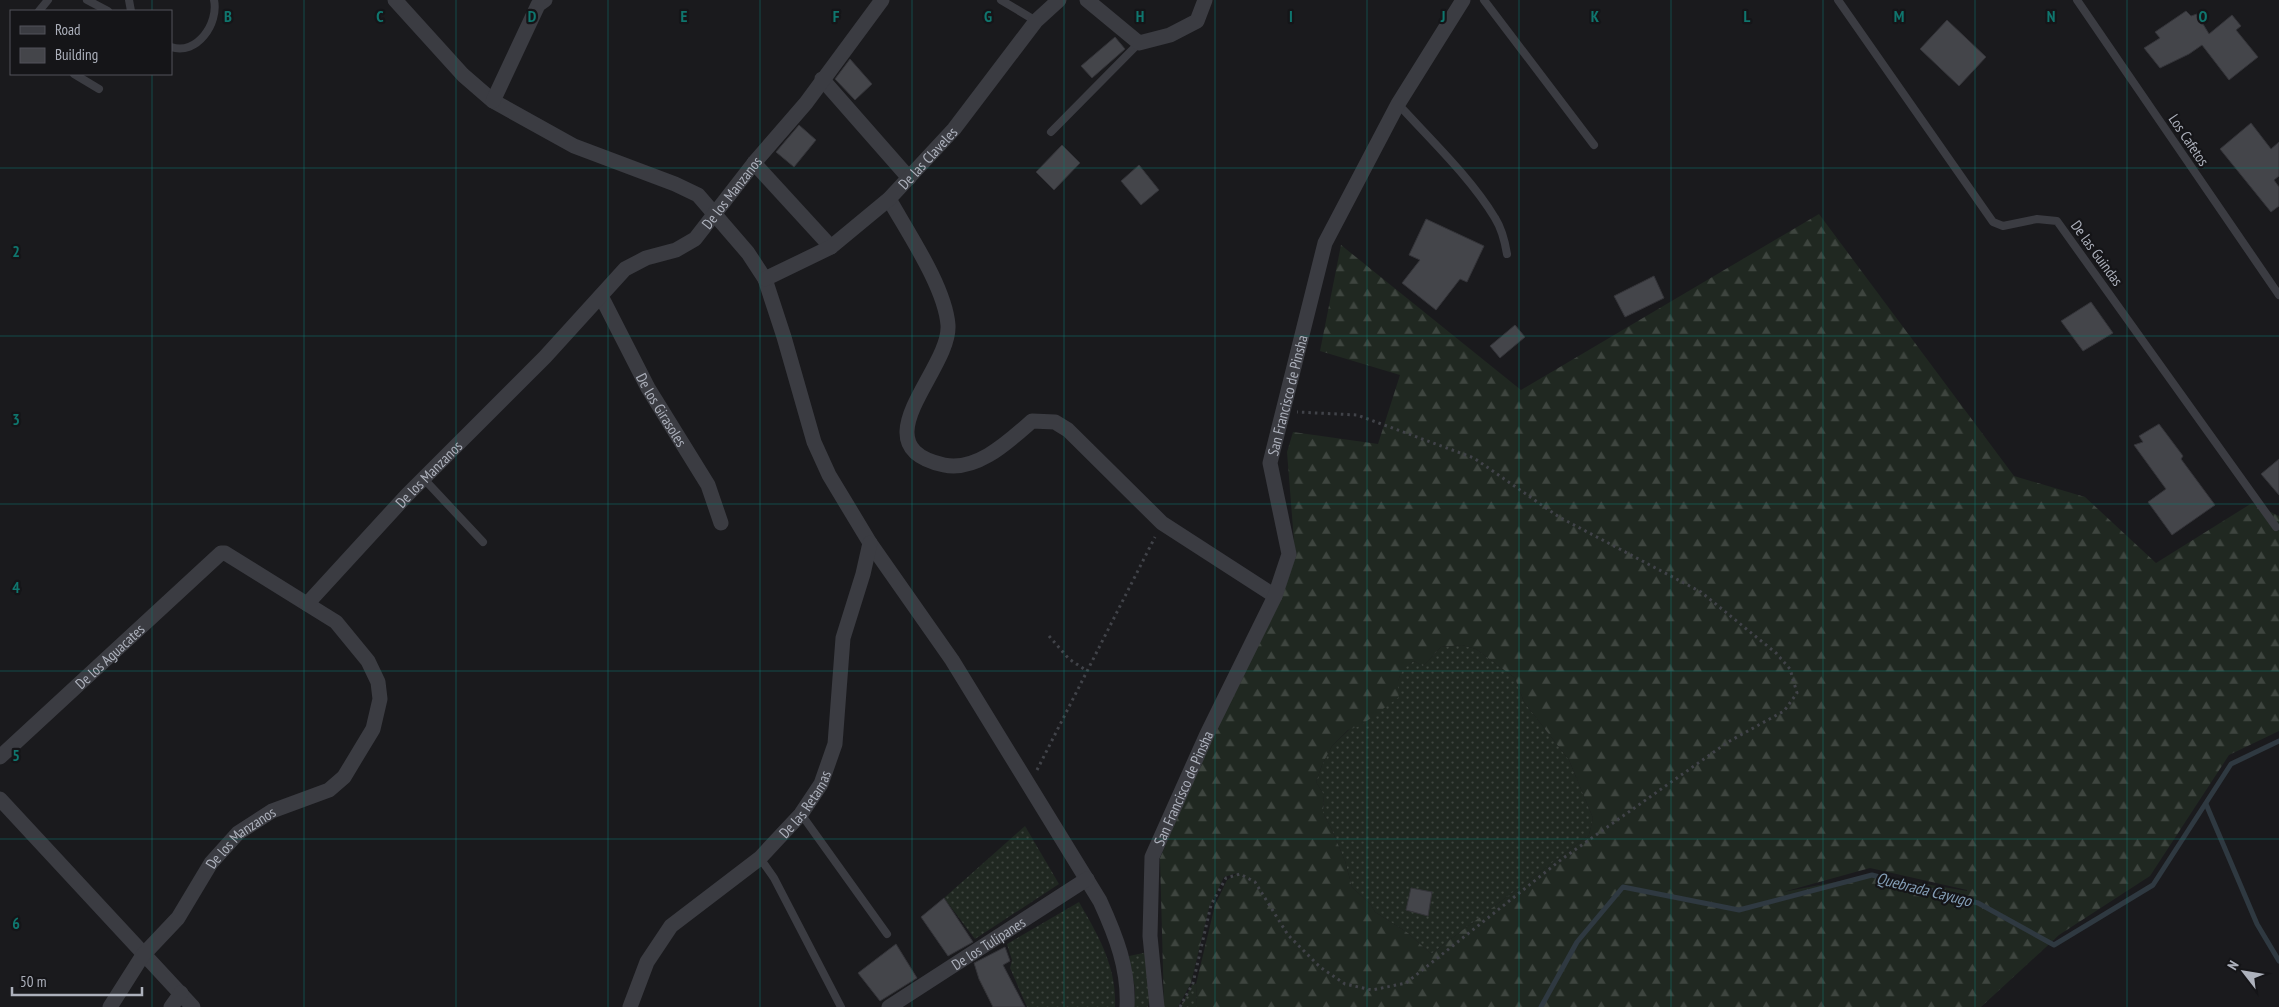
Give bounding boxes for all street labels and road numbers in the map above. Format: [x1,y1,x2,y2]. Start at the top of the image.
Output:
street label: Los Cafetos [2165,110,2213,170]
street label: De las Claveles [894,123,961,193]
street label: De los Manzanos [697,152,766,232]
street label: De las Guindas [2067,217,2127,289]
street label: San Francisco de Pinsha [1263,333,1311,458]
street label: De los Girasoles [632,370,691,450]
street label: De los Manzanos [391,436,466,511]
street label: De los Aguacates [71,619,148,693]
street label: San Francisco de Pinsha [1149,728,1217,848]
street label: De las Retamas [774,768,835,842]
street label: De los Manzanos [201,802,279,872]
street label: De los Tulipanes [948,912,1029,974]

